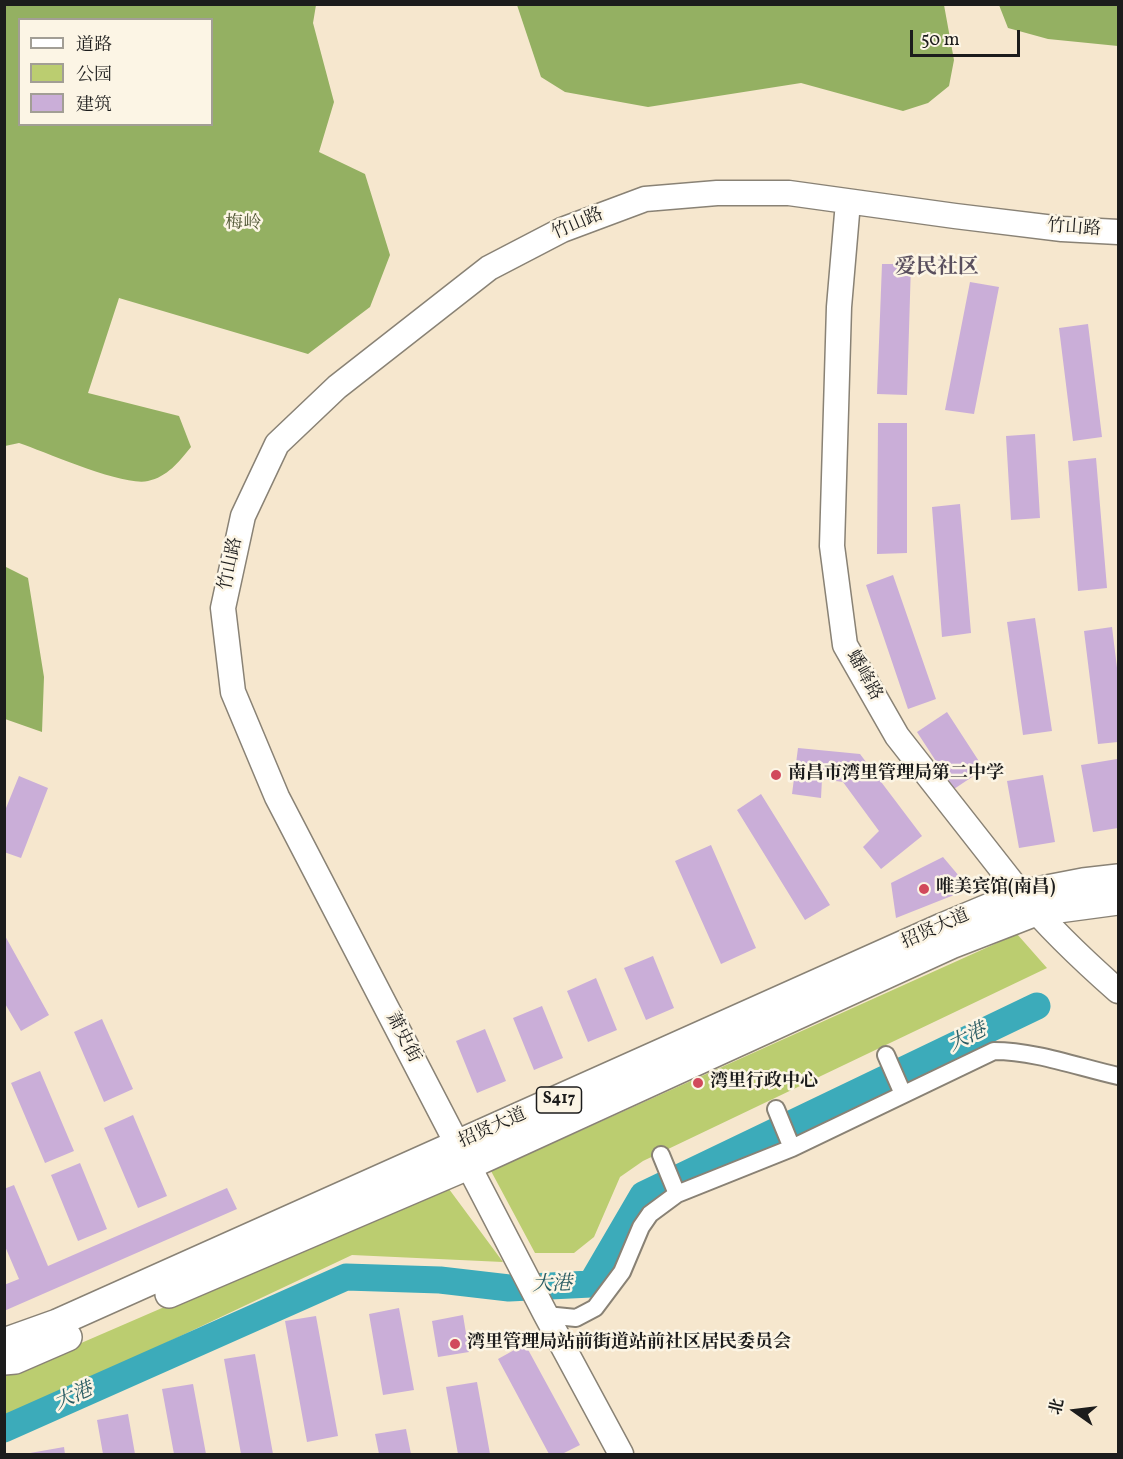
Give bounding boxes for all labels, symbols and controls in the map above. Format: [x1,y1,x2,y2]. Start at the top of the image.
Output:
legend [18,18,213,126]
scale bar [913,18,1022,56]
text: 50 m [921,28,960,53]
text: 道路 [76,33,112,58]
text: 公园 [76,63,112,88]
text: 建筑 [76,93,112,118]
street label: 竹山路 [549,205,607,245]
park label: 梅岭 [225,214,261,236]
street label: 竹山路 [1046,216,1102,242]
district label: 爱民社区 [895,256,979,282]
street label: 竹山路 [216,535,248,593]
street label: 蟠峰路 [840,647,886,705]
place label: 南昌市湾里管理局第二中学 [788,764,1004,786]
marker: 南昌市湾里管理局第二中学 [769,768,783,782]
place label: 唯美宾馆(南昌) [936,878,1056,900]
marker: 唯美宾馆(南昌) [917,882,931,896]
street label: 招贤大道 [899,905,973,955]
street label: 萧史街 [380,1009,424,1067]
water label: 大港 [945,1019,991,1059]
place label: 湾里行政中心 [710,1072,818,1094]
marker: 湾里行政中心 [691,1076,705,1090]
road number: S417 [536,1087,582,1113]
street label: 招贤大道 [456,1104,530,1154]
water label: 大港 [532,1273,572,1299]
place label: 湾里管理局站前街道站前社区居民委员会 [467,1333,791,1355]
marker: 湾里管理局站前街道站前社区居民委员会 [448,1337,462,1351]
water label: 大港 [51,1379,97,1417]
north arrow [1045,1381,1105,1441]
text: 北 [1045,1396,1070,1417]

